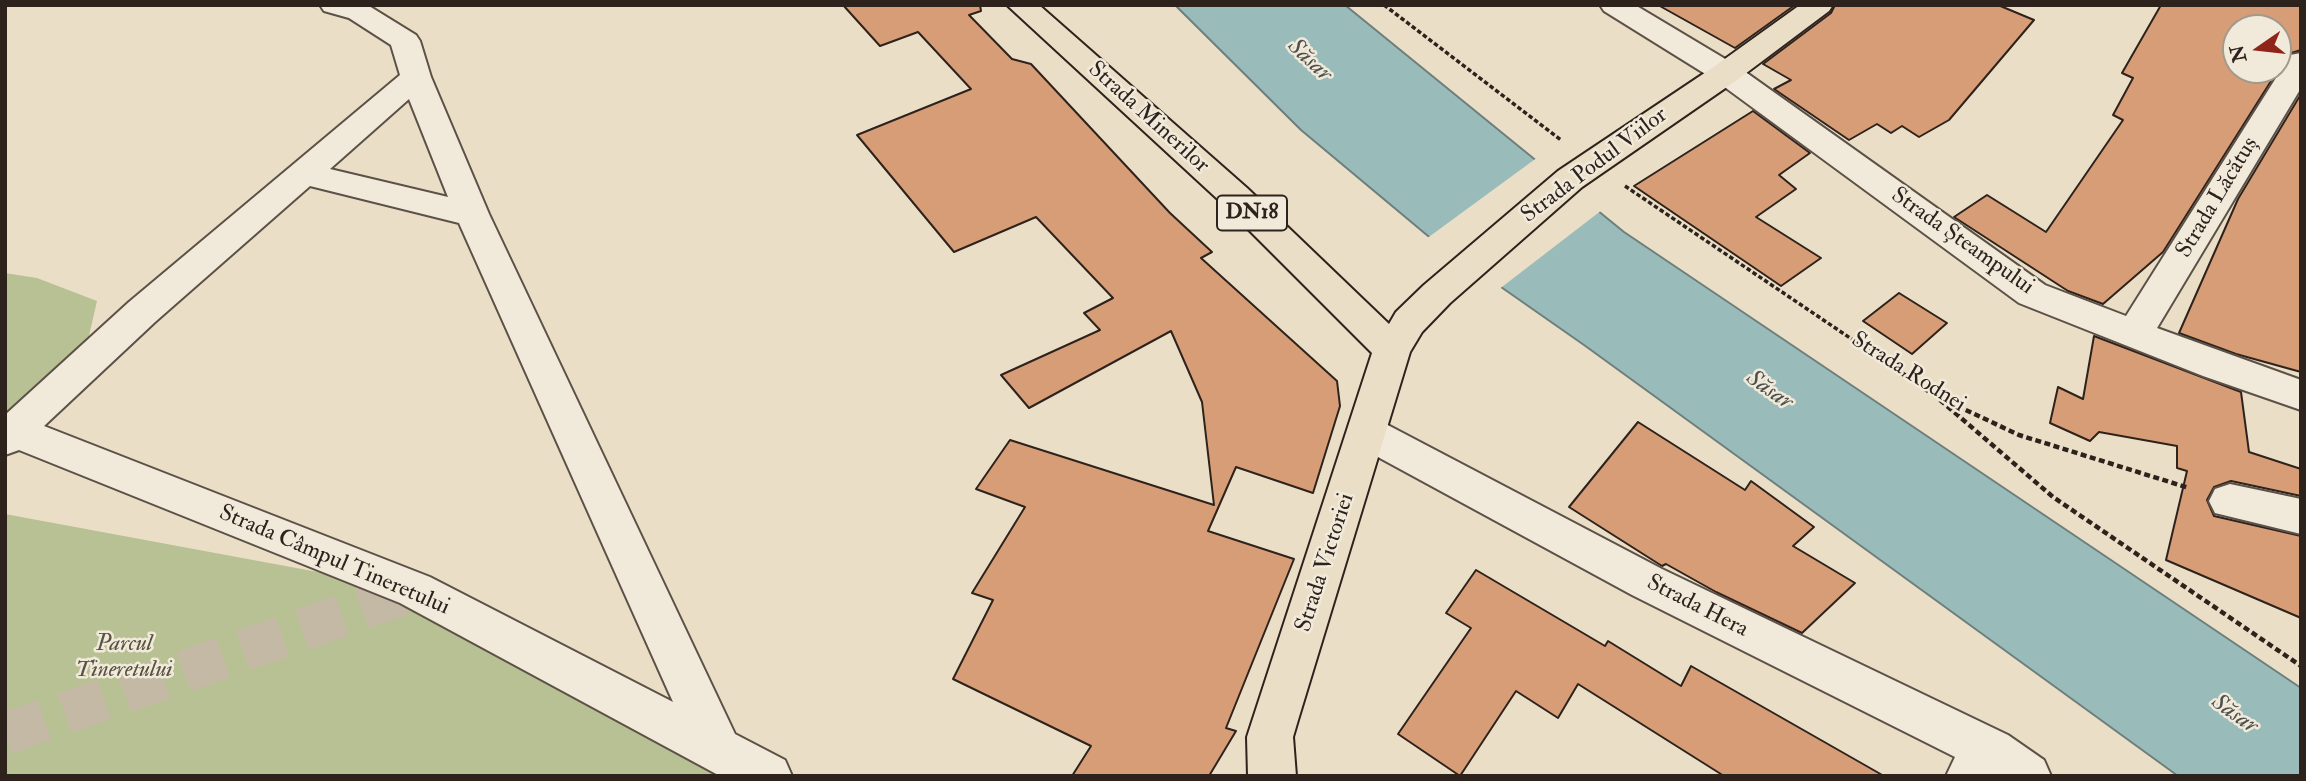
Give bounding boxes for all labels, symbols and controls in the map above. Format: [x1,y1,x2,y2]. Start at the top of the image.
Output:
north arrow [2222,14,2292,84]
water label: Săsar [1281,33,1337,89]
text: N [2225,42,2252,65]
street label: Strada Minerilor [1082,56,1214,180]
street label: Strada Podul Viilor [1517,102,1673,230]
street label: Strada Lăcătuș [2171,133,2265,263]
street label: Strada Șteampului [1885,182,2039,302]
road number: DN18 [1217,196,1287,230]
street label: Strada Rodnei [1846,327,1970,419]
water label: Săsar [1740,365,1798,417]
street label: Strada Victoriei [1291,490,1361,636]
street label: Strada Câmpul Tineretului [215,500,453,622]
street label: Strada Hera [1642,570,1752,644]
park label: Parcul Tineretului [75,631,173,685]
water label: Săsar [2205,689,2263,741]

